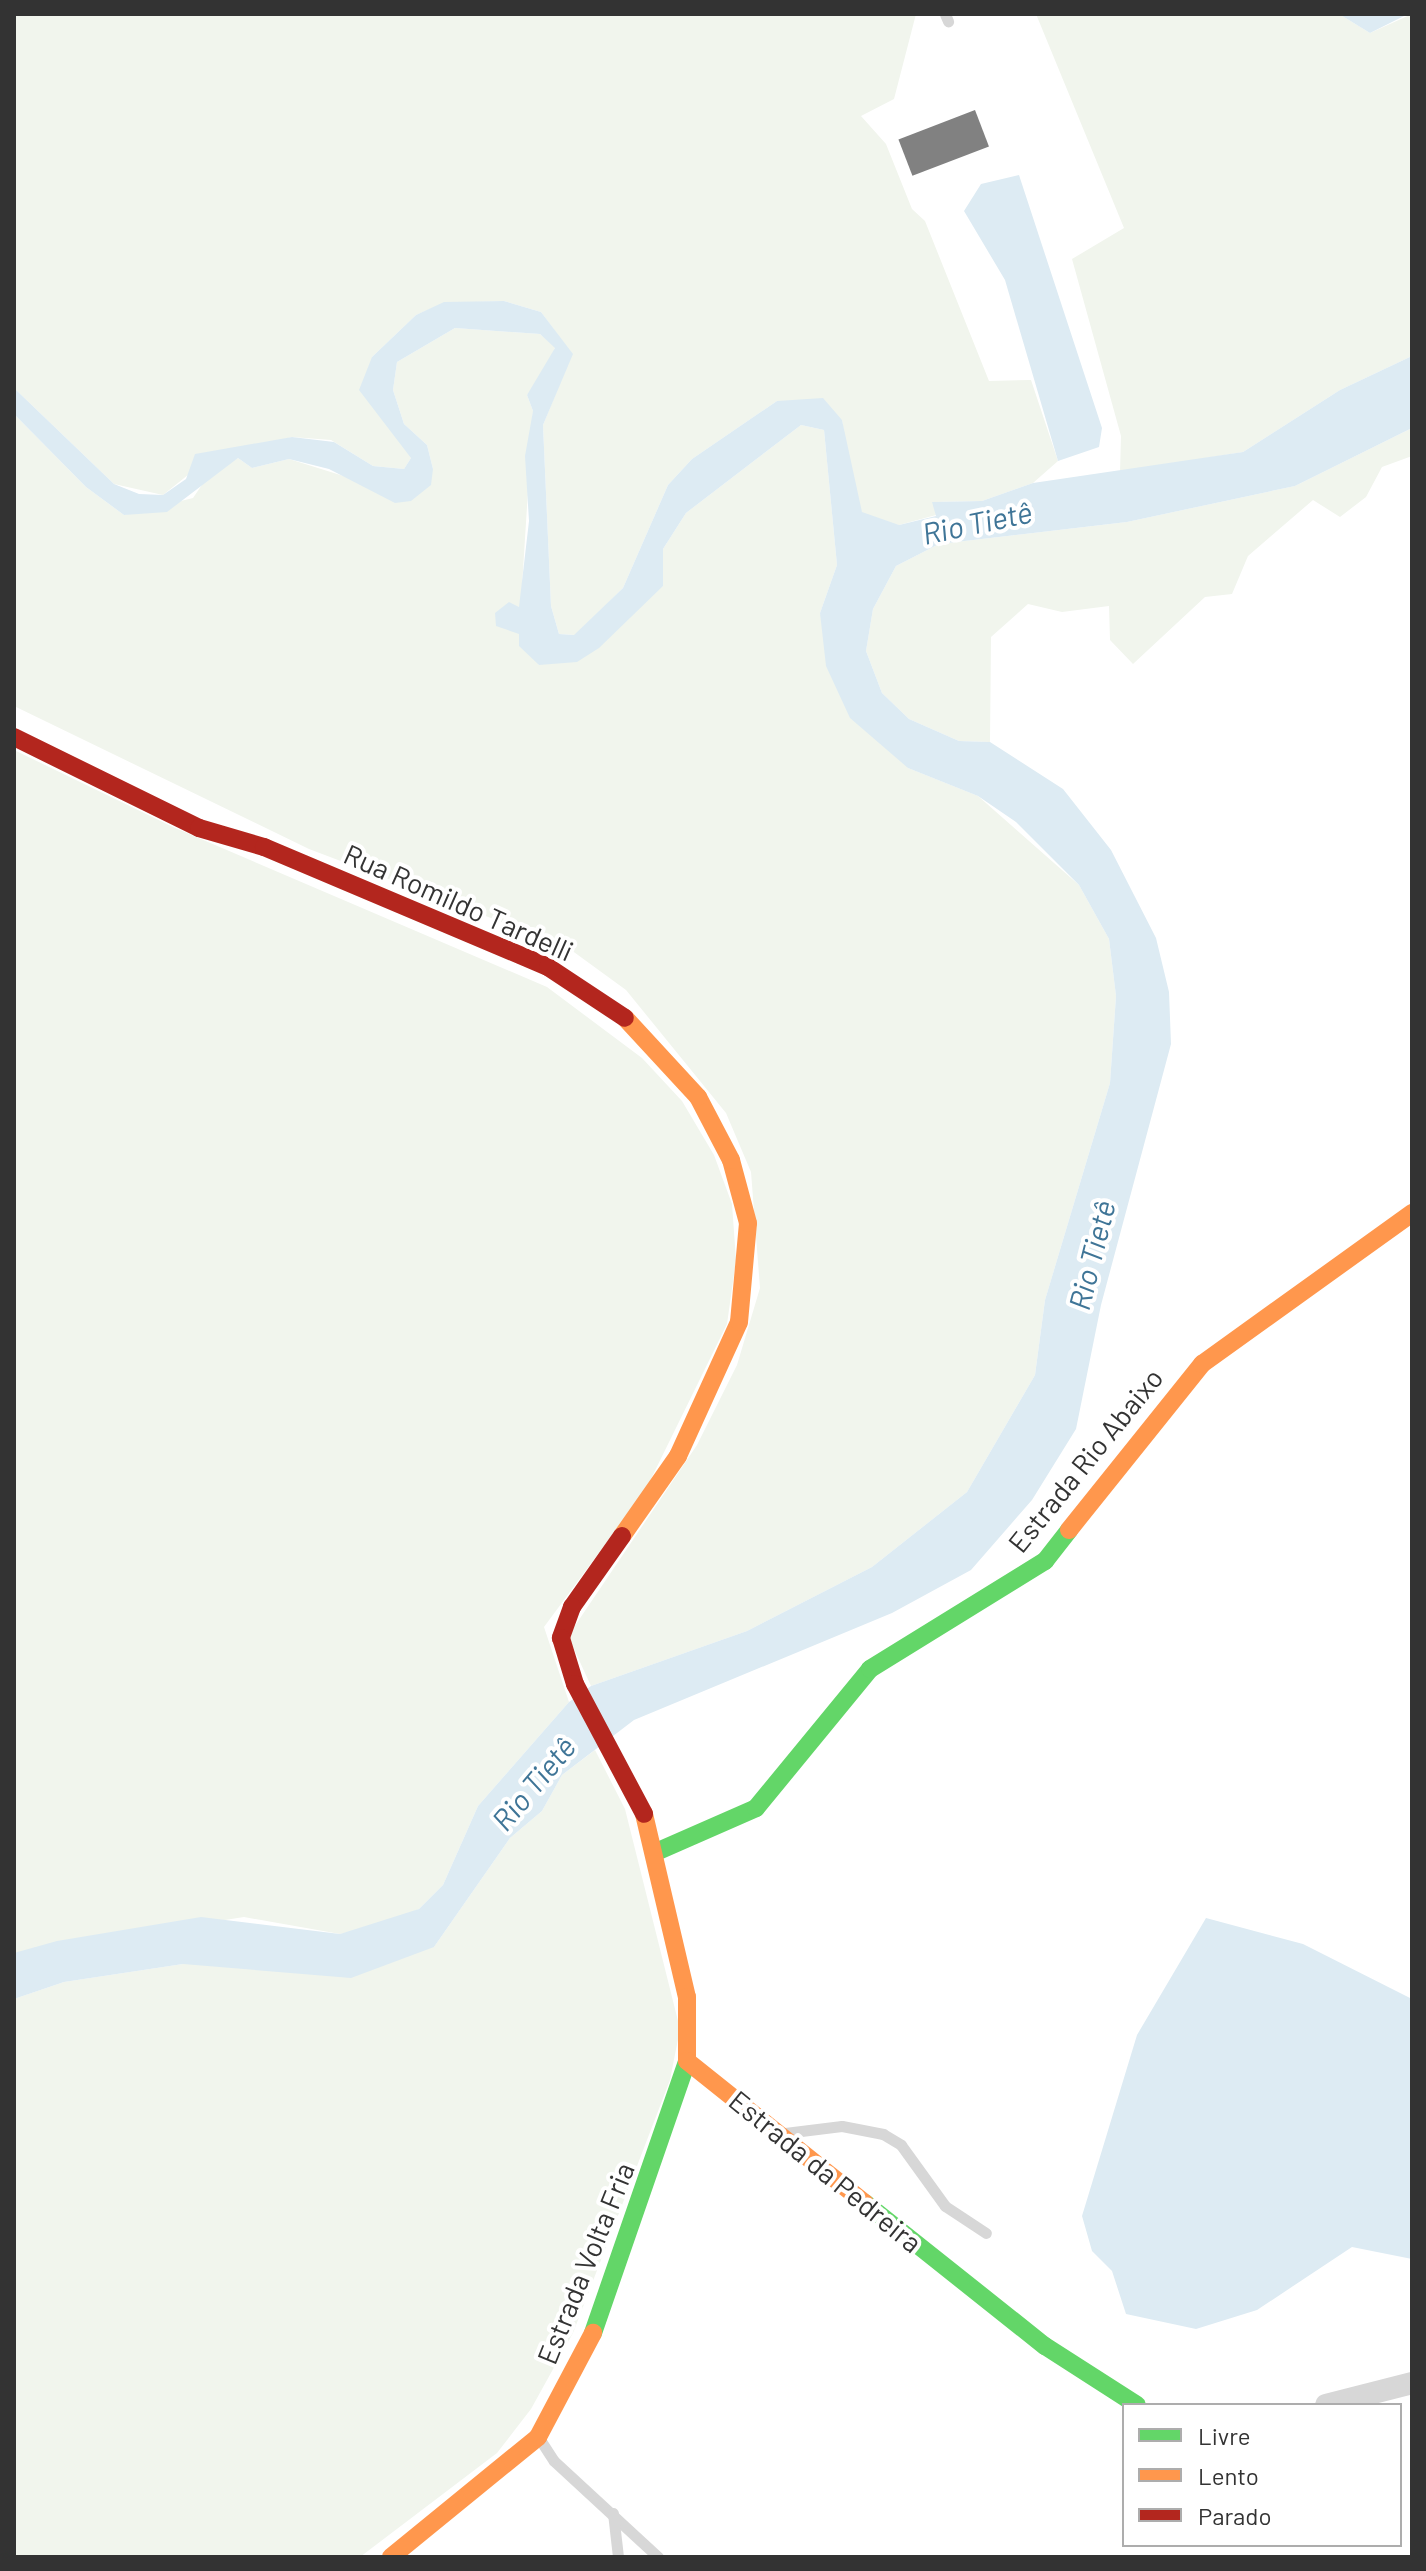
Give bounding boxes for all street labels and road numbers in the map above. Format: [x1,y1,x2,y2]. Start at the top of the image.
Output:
street label: Rua Romildo Tardelli [339,836,579,968]
street label: Estrada Rio Abaixo [1000,1361,1170,1559]
street label: Estrada da Pedreira [723,2083,929,2259]
street label: Estrada Volta Fria [529,2157,641,2369]

